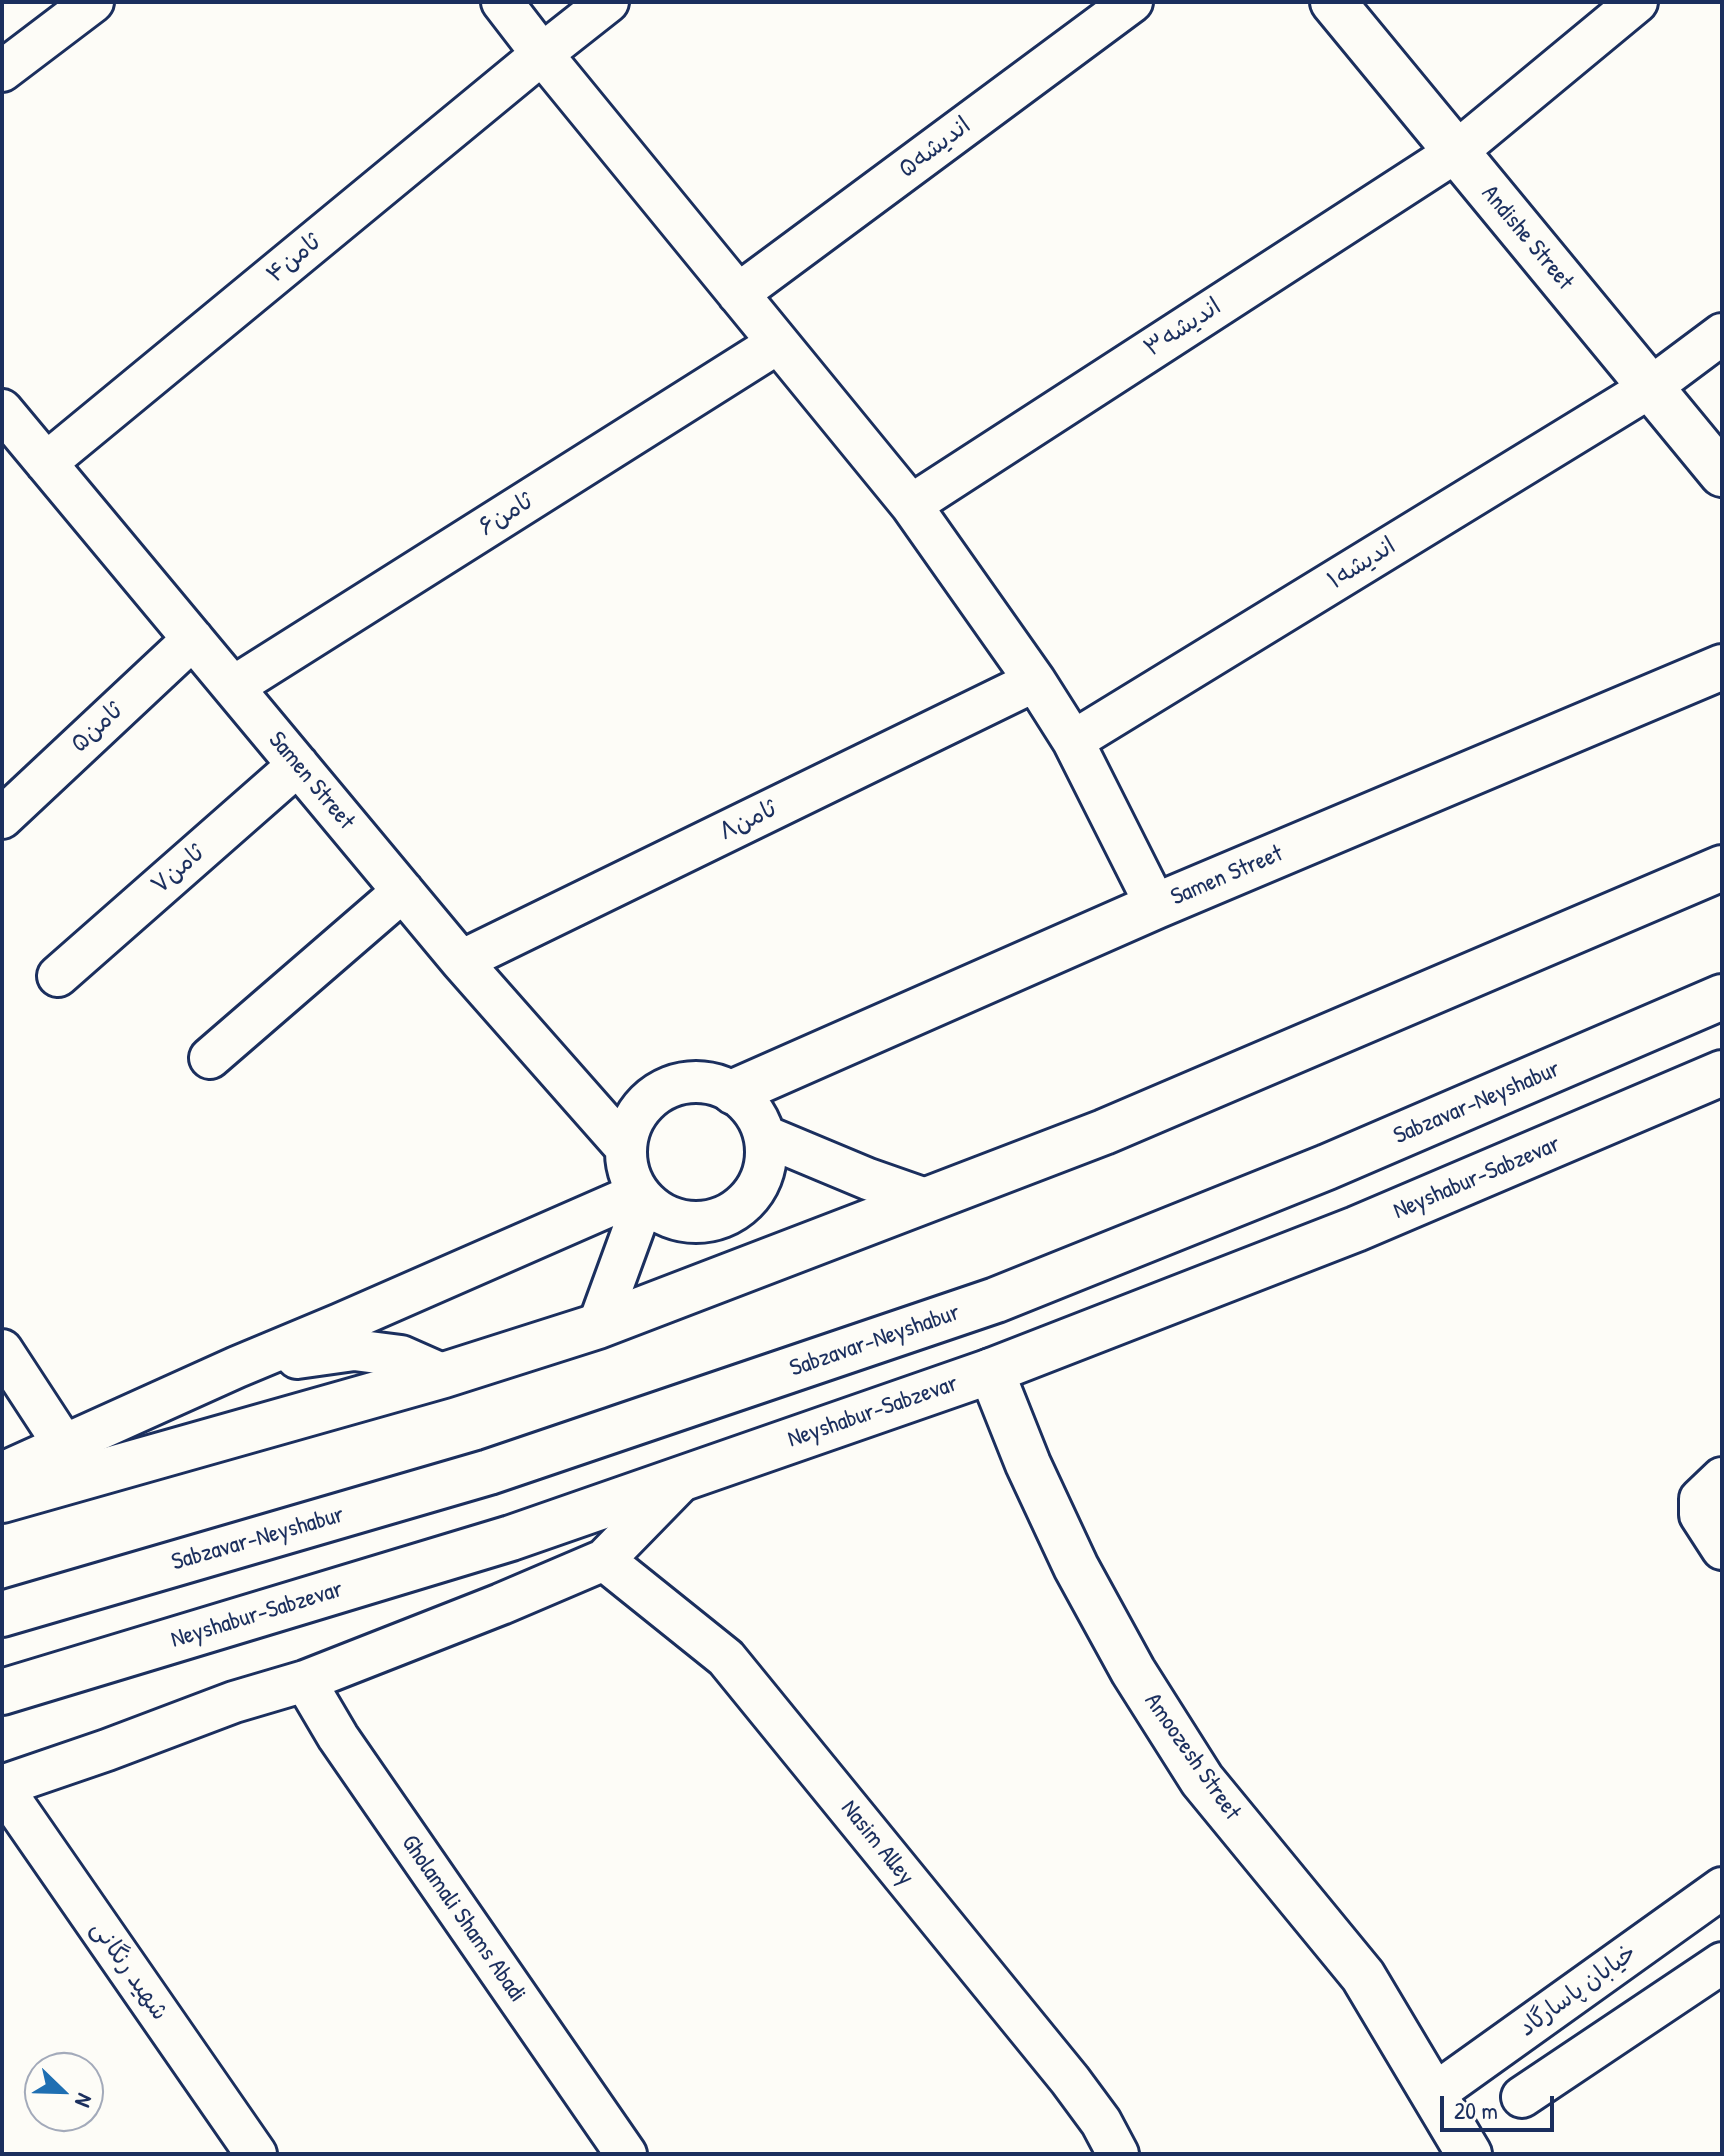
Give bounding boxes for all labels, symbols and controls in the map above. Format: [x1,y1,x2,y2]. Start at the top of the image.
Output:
street label: اندیشه۵ [893,112,977,184]
street label: Andishe Street [1475,180,1579,296]
street label: ثامن۴ [261,228,327,290]
street label: اندیشه۳ [1139,293,1227,363]
street label: ثامن۶ [474,487,538,543]
street label: اندیشه۱ [1323,532,1401,596]
street label: ثامن۵ [65,697,129,759]
street label: Samen Street [262,726,360,836]
street label: ثامن۸ [715,795,781,847]
street label: ثامن۷ [146,839,210,901]
street label: Samen Street [1167,840,1287,912]
street label: Sabzavar-Neyshabur [1390,1055,1564,1151]
street label: Neyshabur-Sabzevar [1389,1130,1565,1226]
street label: Sabzavar-Neyshabur [786,1298,964,1384]
street label: Neyshabur-Sabzevar [784,1369,962,1455]
street label: Sabzavar-Neyshabur [169,1501,347,1577]
street label: Neyshabur-Sabzevar [168,1575,346,1655]
street label: Amoozesh Street [1138,1688,1246,1826]
street label: Nasim Alley [834,1795,920,1891]
street label: Gholamali Shams Abadi [395,1830,531,2008]
street label: شهید رنگانی [84,1916,174,2026]
street label: خیابان پاسارگاد [1514,1939,1642,2043]
north arrow [24,2052,104,2132]
scale bar [1444,2080,1558,2130]
text: N [68,2089,100,2112]
text: 20 m [1454,2094,1498,2126]

